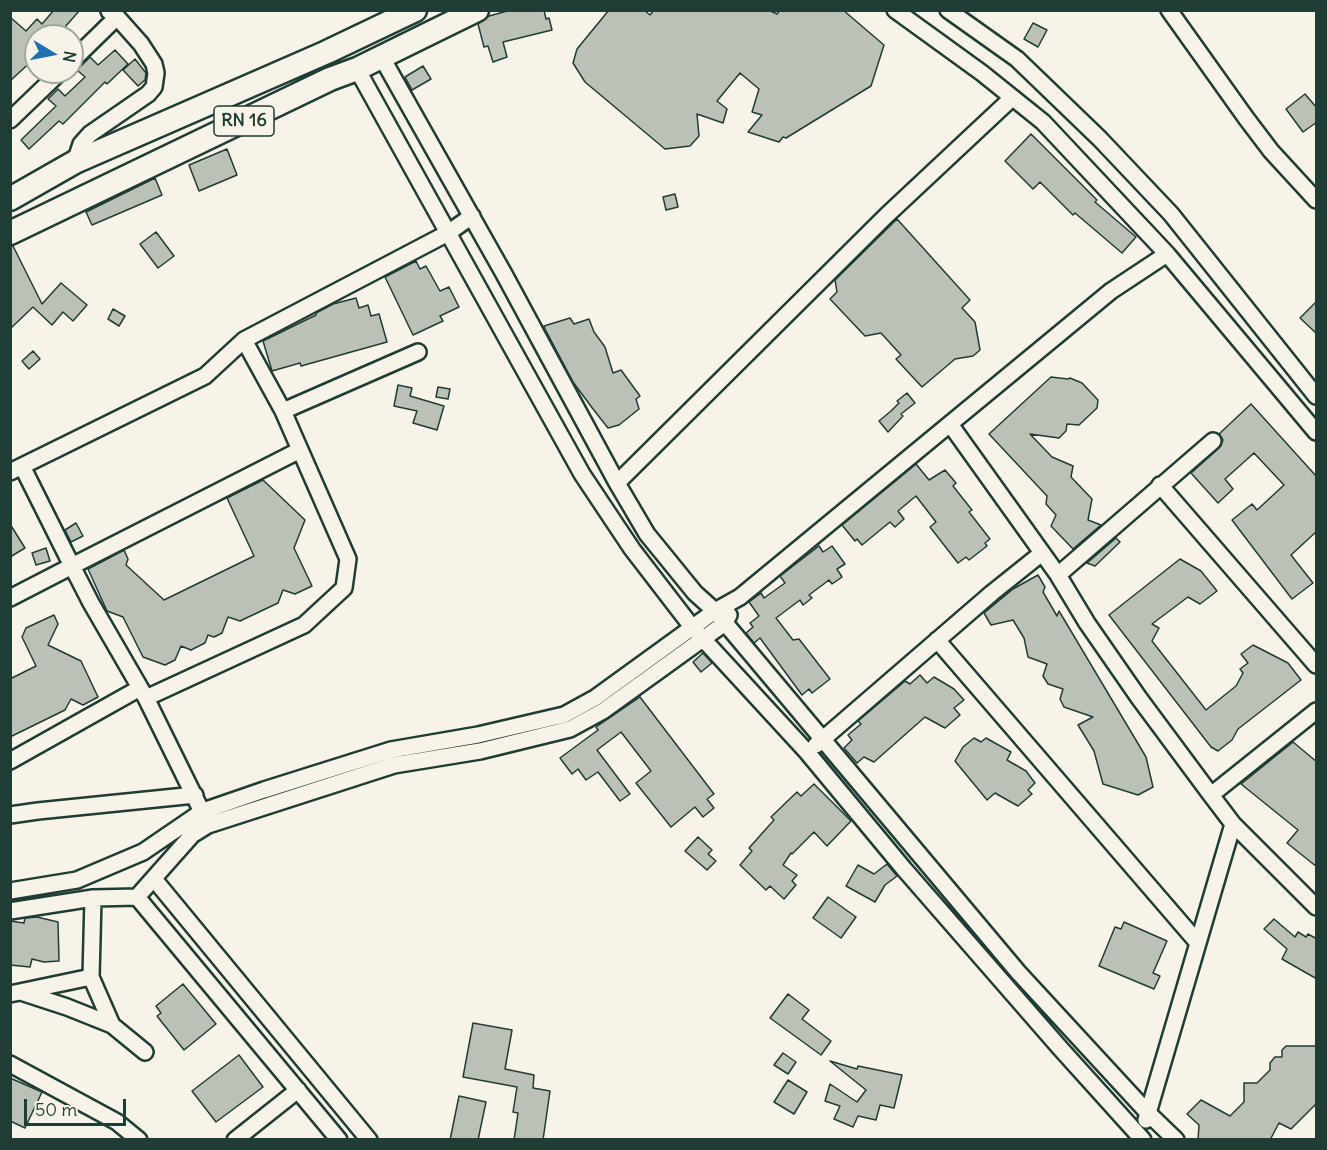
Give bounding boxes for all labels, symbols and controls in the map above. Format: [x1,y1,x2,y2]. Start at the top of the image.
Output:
north arrow [24,24,84,84]
text: N [59,50,81,64]
road number: RN 16 [214,106,274,136]
scale bar [27,1087,129,1125]
text: 50 m [35,1098,77,1121]

